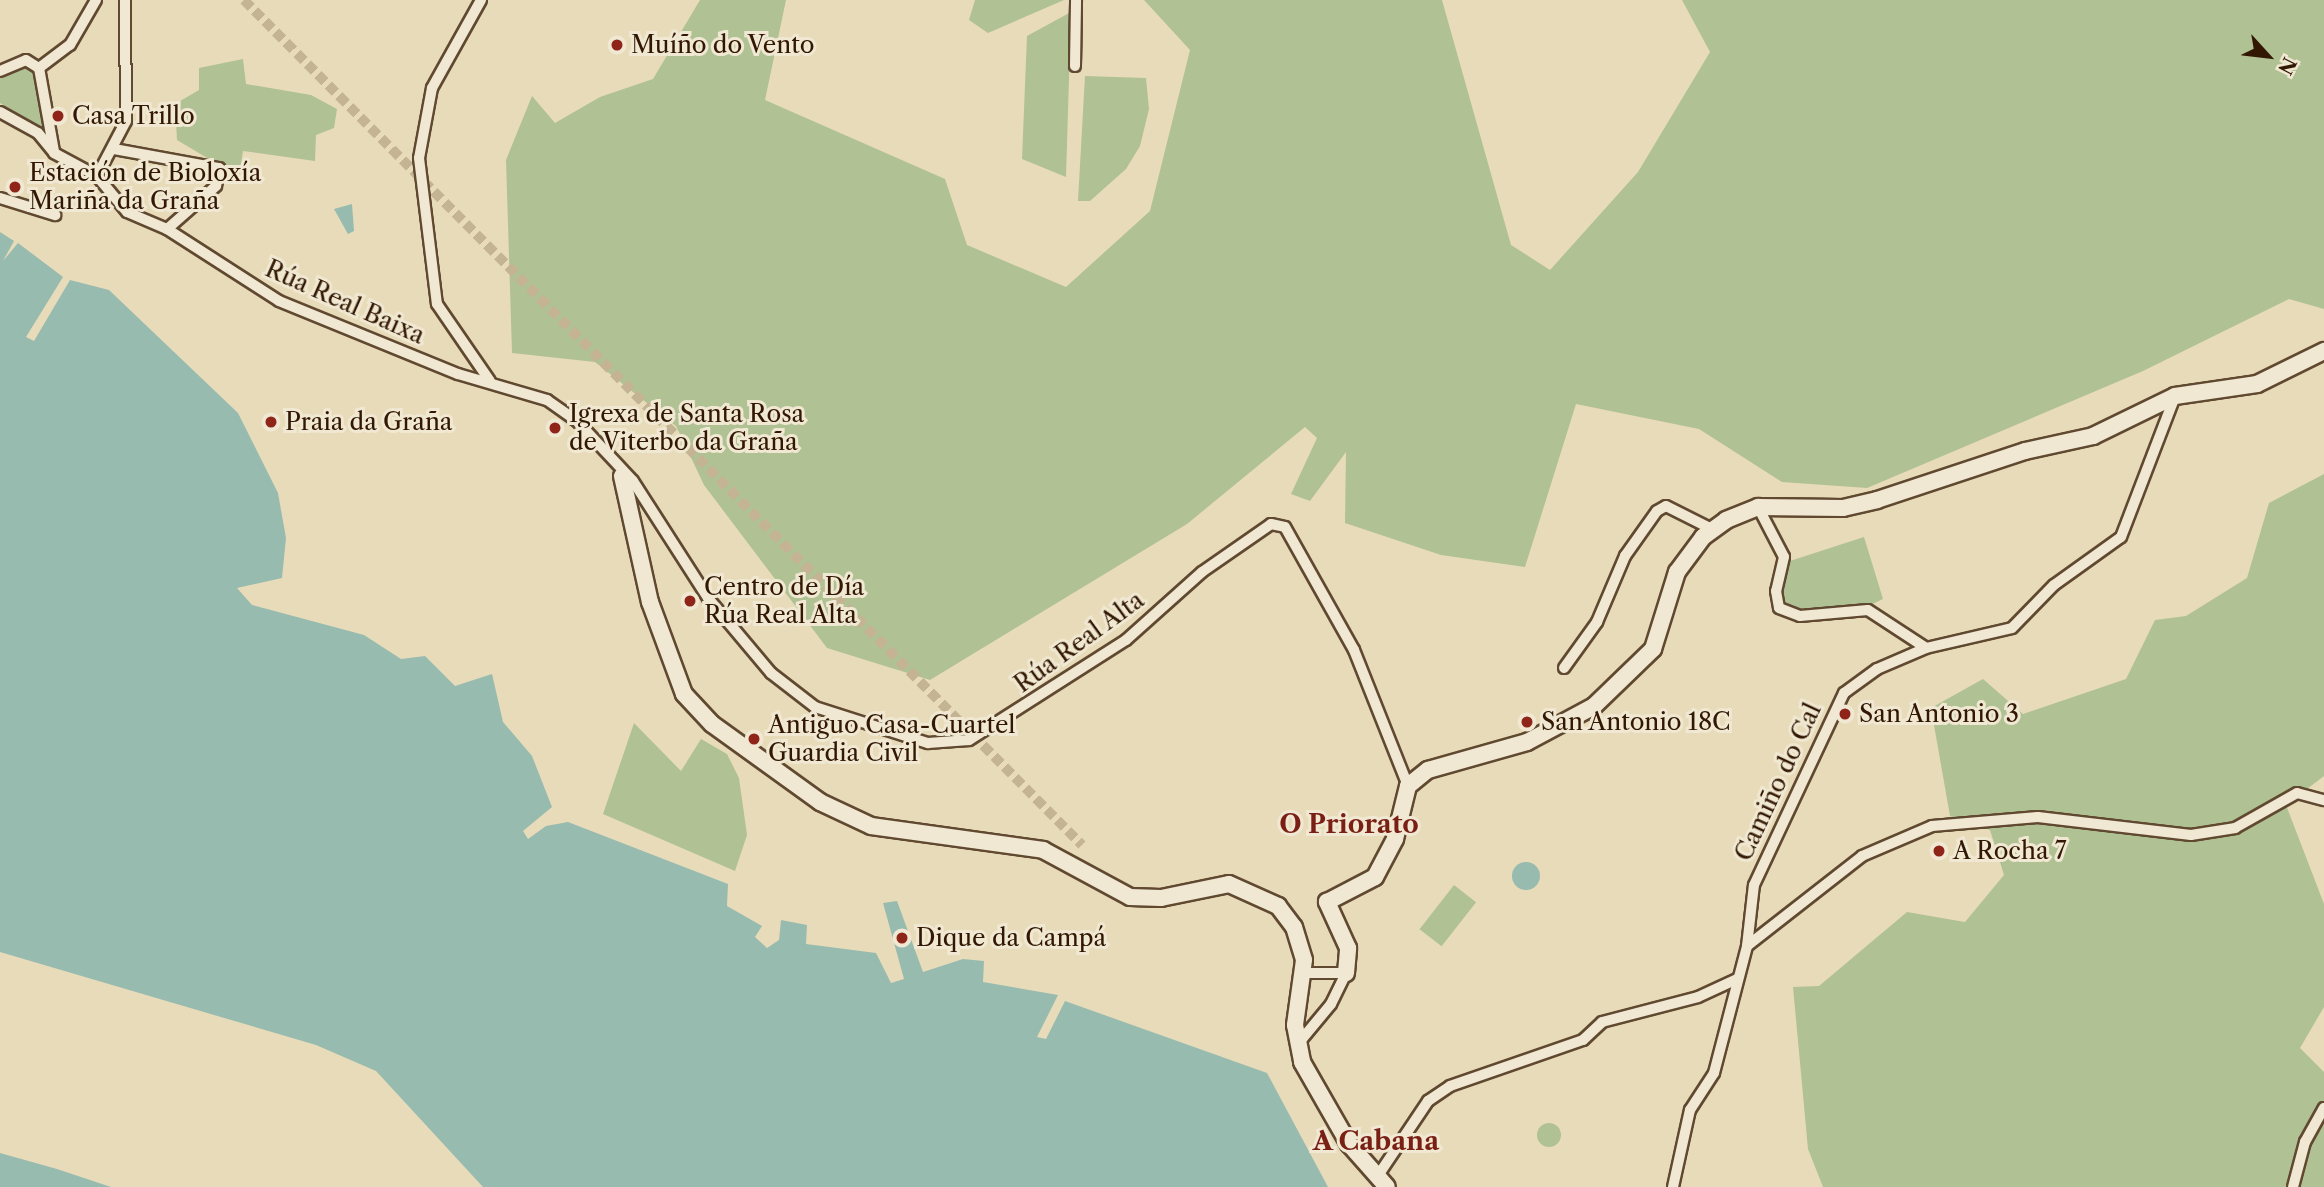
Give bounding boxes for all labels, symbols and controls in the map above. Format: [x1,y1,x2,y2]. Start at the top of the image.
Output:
north arrow [2233,21,2303,91]
place label: Muíño do Vento [631,31,815,59]
marker: Muíño do Vento [609,37,625,53]
text: N [2273,53,2301,78]
place label: Casa Trillo [72,102,196,130]
marker: Casa Trillo [50,108,66,124]
place label: Estación de Bioloxía Mariña da Graña [29,159,261,215]
marker: Estación de Bioloxía Mariña da Graña [7,179,23,195]
street label: Rúa Real Baixa [261,254,429,350]
place label: Igrexa de Santa Rosa de Viterbo da Graña [569,400,805,456]
place label: Praia da Graña [285,408,453,436]
marker: Praia da Graña [263,414,279,430]
marker: Igrexa de Santa Rosa de Viterbo da Graña [547,420,563,436]
place label: Centro de Día Rúa Real Alta [704,573,864,629]
street label: Rúa Real Alta [1008,585,1150,699]
marker: Centro de Día Rúa Real Alta [682,593,698,609]
street label: Camiño do Cal [1729,699,1827,865]
place label: San Antonio 3 [1859,700,2020,728]
marker: San Antonio 3 [1837,706,1853,722]
place label: San Antonio 18C [1541,708,1732,736]
place label: Antiguo Casa-Cuartel Guardia Civil [768,711,1015,767]
marker: San Antonio 18C [1519,714,1535,730]
marker: Antiguo Casa-Cuartel Guardia Civil [746,731,762,747]
district label: O Priorato [1279,809,1419,841]
place label: A Rocha 7 [1953,837,2068,865]
marker: A Rocha 7 [1931,843,1947,859]
place label: Dique da Campá [916,924,1107,952]
marker: Dique da Campá [894,930,910,946]
district label: A Cabana [1312,1126,1440,1158]

